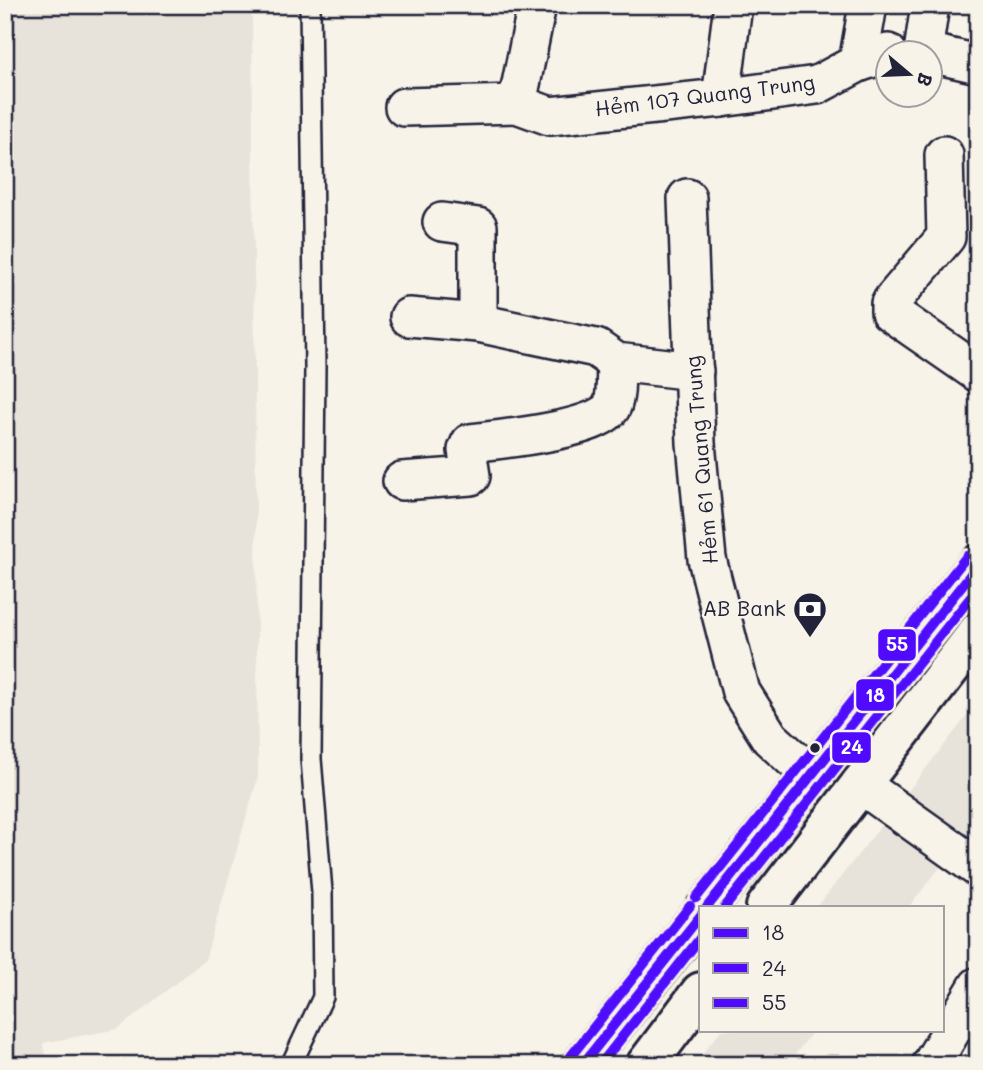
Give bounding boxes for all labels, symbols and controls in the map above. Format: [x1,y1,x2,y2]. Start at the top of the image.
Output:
north arrow [874,38,944,108]
street label: Hẻm 107 Quang Trung [593,68,816,121]
text: B [912,70,939,90]
street label: Hẻm 61 Quang Trung [678,355,723,566]
bank icon: AB Bank [791,590,829,639]
place label: AB Bank [703,594,786,621]
line badge: 55 [877,628,917,662]
text: 55 [886,631,908,656]
line badge: 18 [855,678,895,712]
text: 18 [865,682,885,707]
line badge: 24 [831,731,872,764]
text: 24 [841,734,863,759]
unlabelled marker [808,741,822,755]
legend [699,906,944,1032]
text: 18 [762,918,784,945]
text: 24 [762,954,787,981]
text: 55 [762,988,787,1015]

